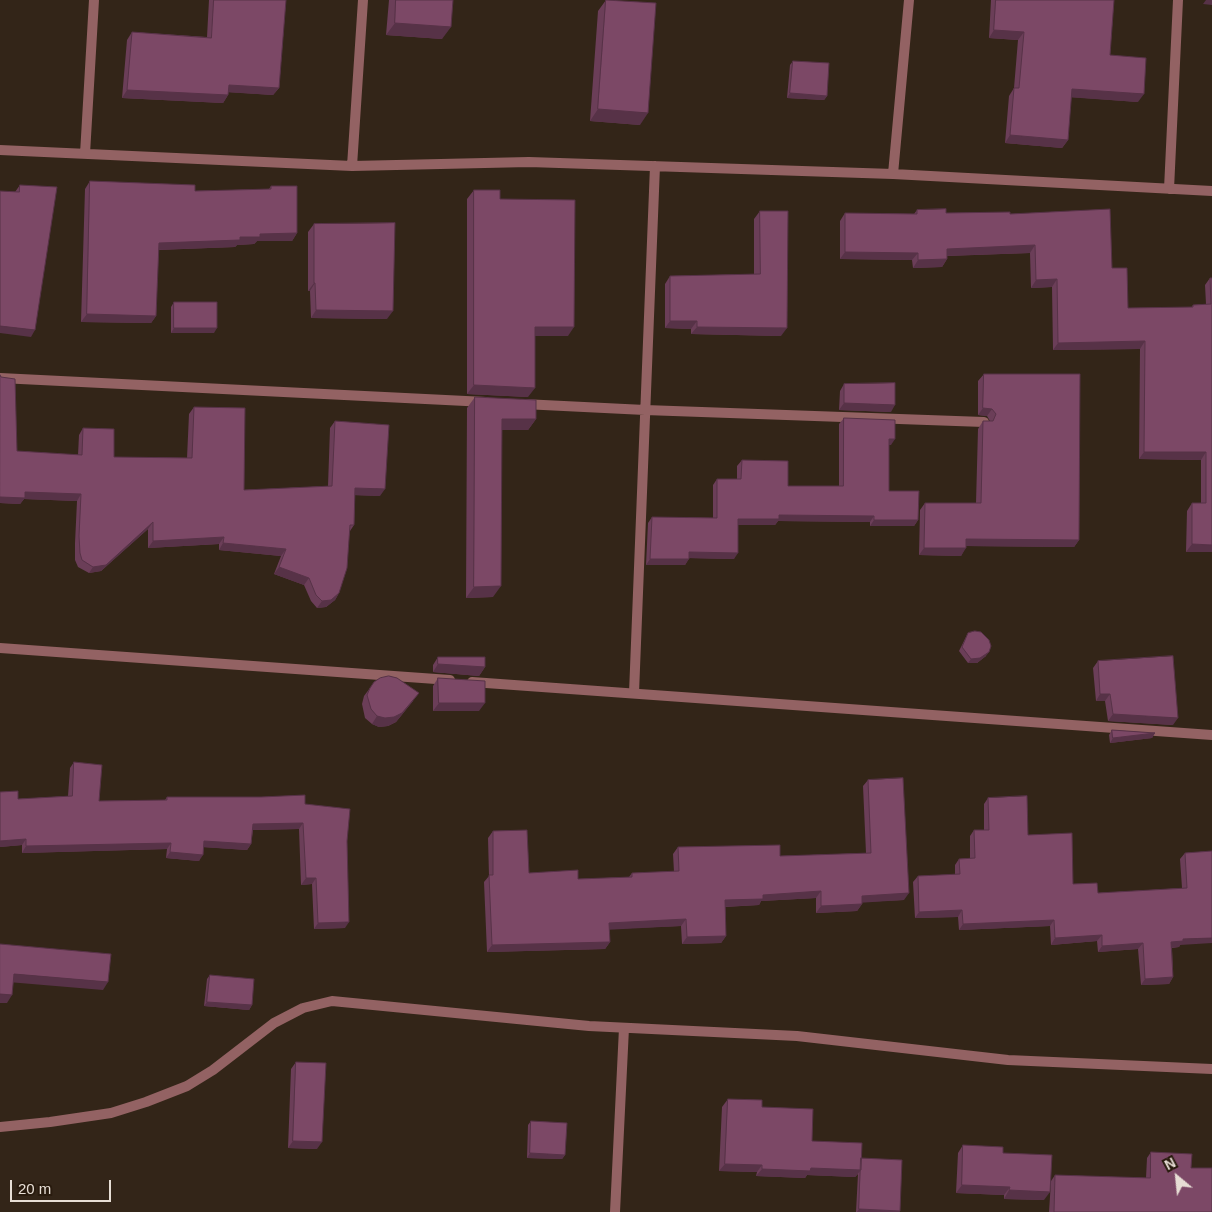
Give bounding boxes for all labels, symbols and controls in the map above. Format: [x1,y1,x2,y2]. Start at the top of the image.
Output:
north arrow [1152,1152,1202,1202]
text: N [1162,1154,1178,1173]
scale bar [12,1170,114,1202]
text: 20 m [18,1180,51,1197]

